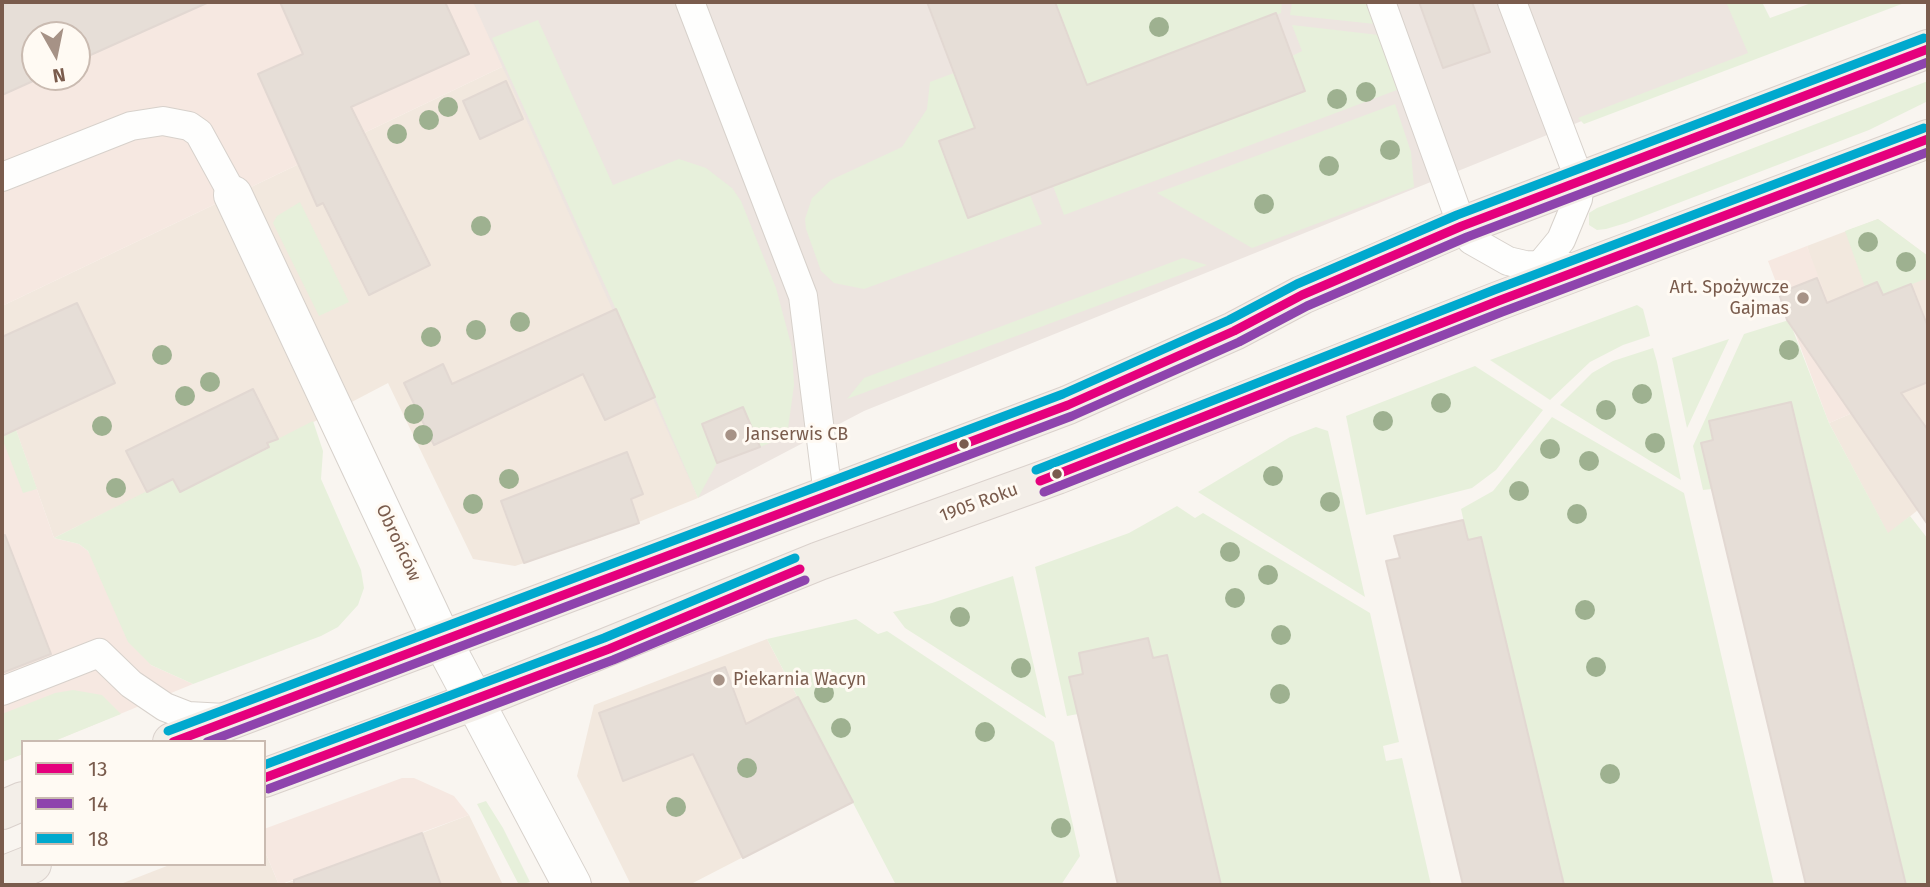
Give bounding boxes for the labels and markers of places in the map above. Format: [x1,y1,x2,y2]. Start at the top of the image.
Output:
place label: Art. Spożywcze Gajmas [1669,277,1789,320]
marker: Art. Spożywcze Gajmas [1795,290,1811,306]
place label: Janserwis CB [745,424,848,446]
marker: Janserwis CB [723,427,739,443]
unlabelled marker [957,437,971,451]
unlabelled marker [1050,467,1064,481]
place label: Piekarnia Wacyn [733,669,866,691]
marker: Piekarnia Wacyn [711,672,727,688]

